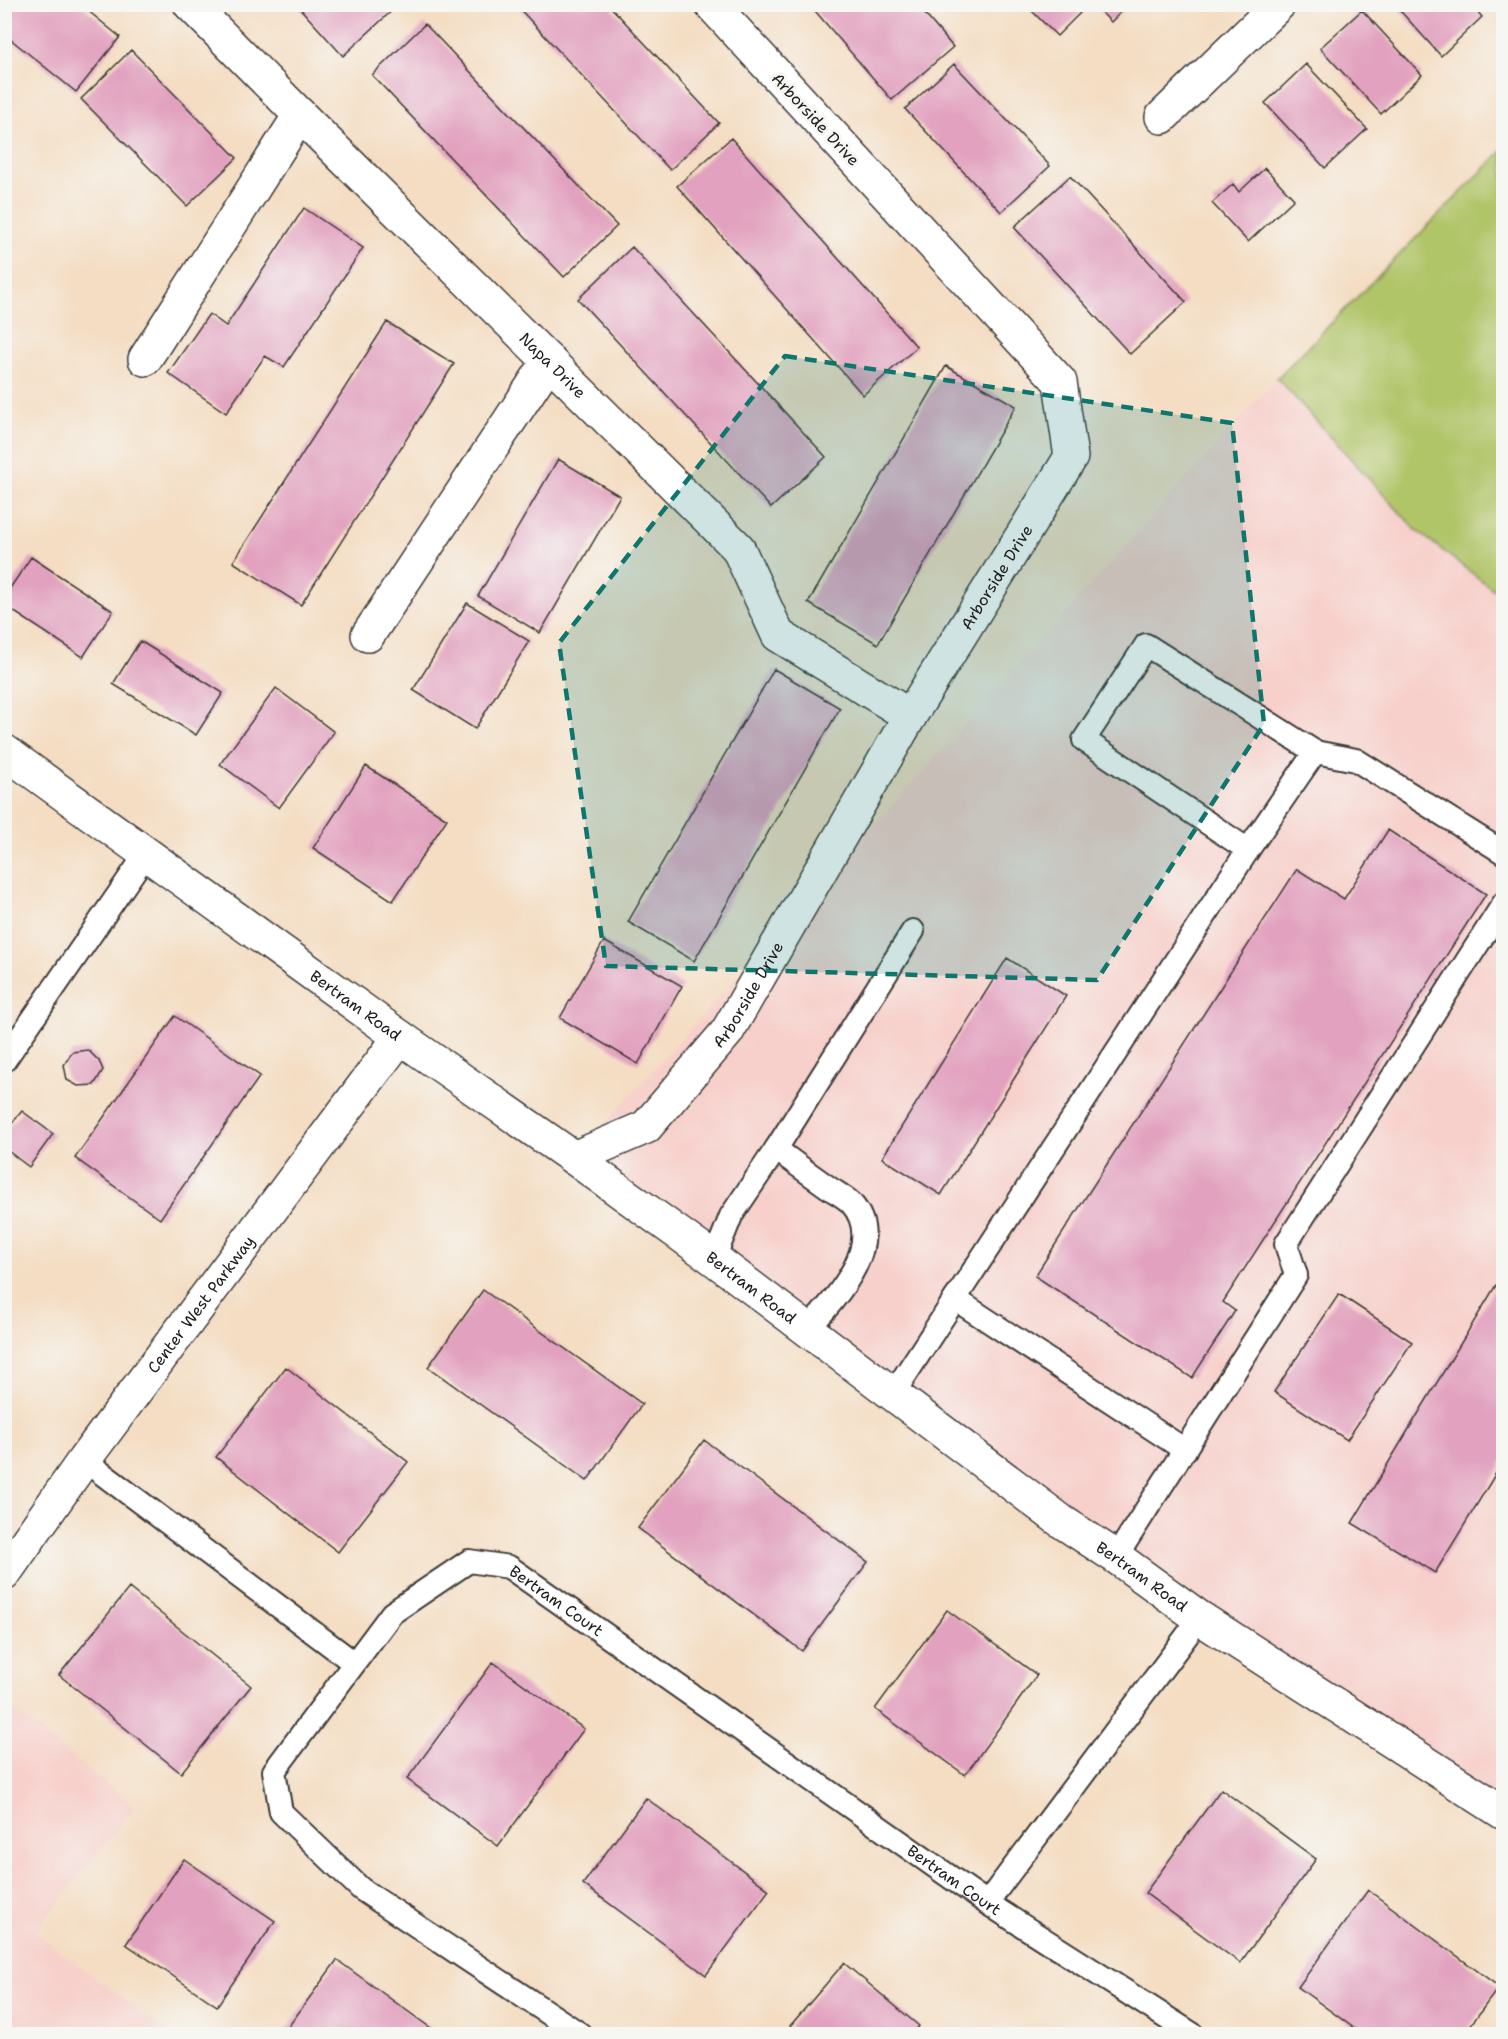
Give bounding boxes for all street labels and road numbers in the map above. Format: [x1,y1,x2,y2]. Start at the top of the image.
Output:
street label: Arborside Drive [767,68,864,170]
street label: Napa Drive [515,328,590,403]
street label: Arborside Drive [956,521,1037,634]
street label: Arborside Drive [708,938,788,1052]
street label: Bertram Road [306,965,405,1046]
street label: Center West Parkway [143,1231,259,1377]
street label: Bertram Road [702,1247,801,1329]
street label: Bertram Road [1092,1537,1192,1617]
street label: Bertram Court [505,1561,607,1641]
street label: Bertram Court [903,1840,1005,1920]

